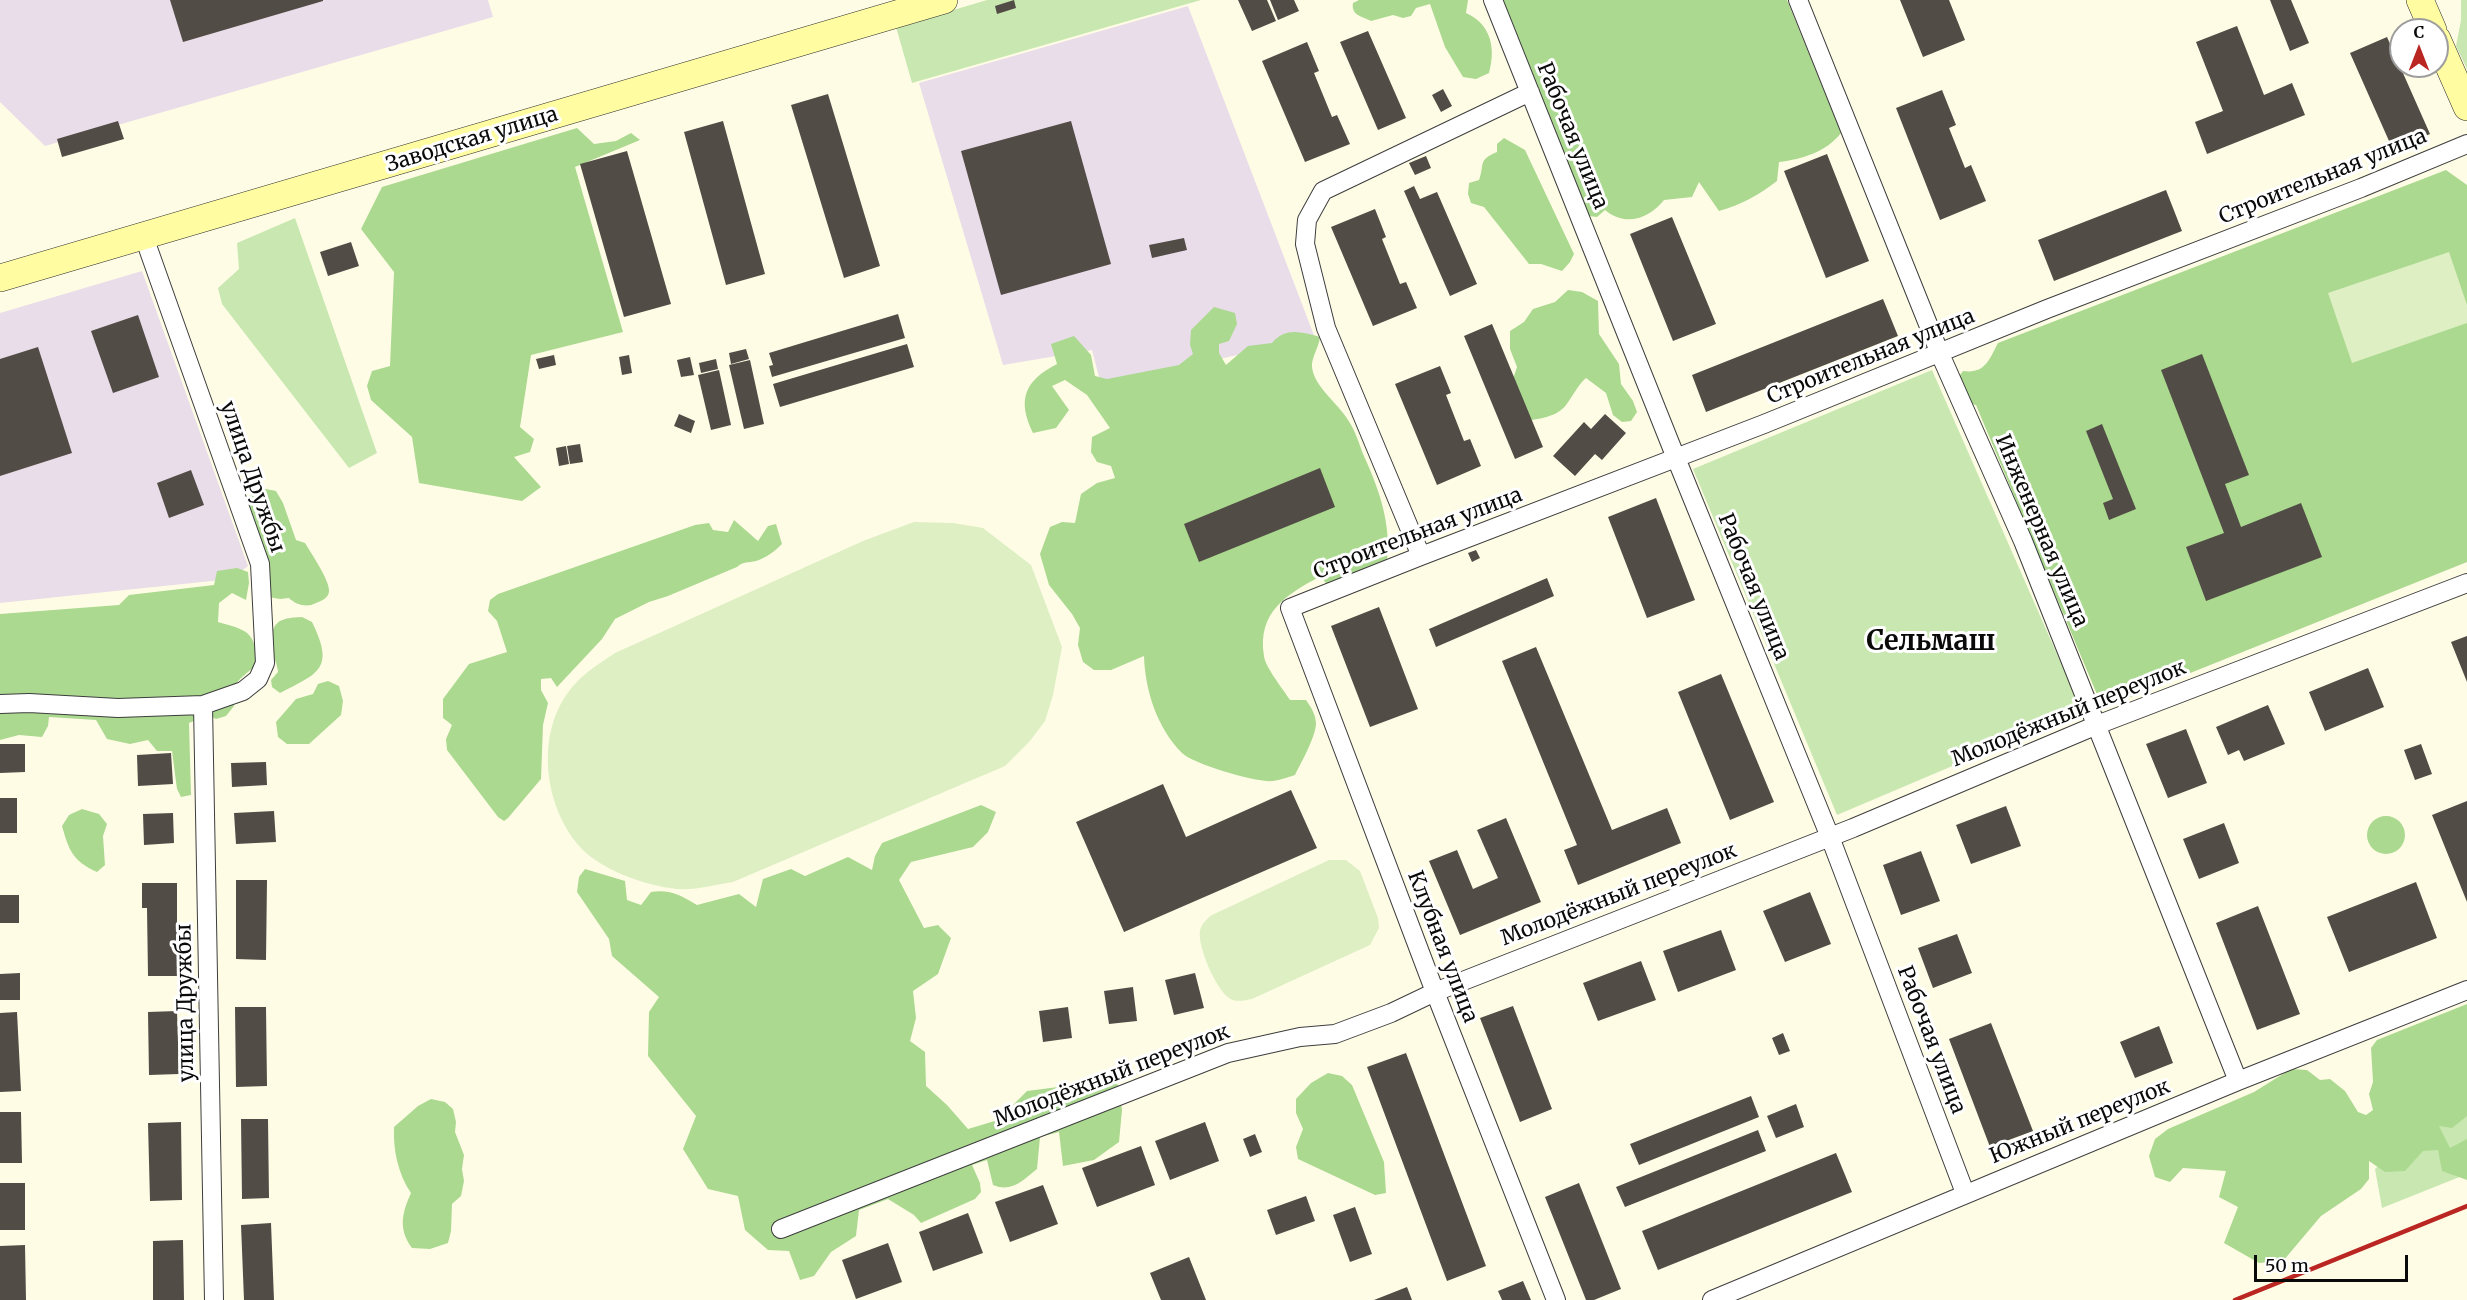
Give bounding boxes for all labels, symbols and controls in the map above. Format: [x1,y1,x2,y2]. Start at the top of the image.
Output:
north arrow [2389,18,2449,78]
text: С [2414,22,2424,42]
street label: Рабочая улица [1531,59,1613,213]
street label: Заводская улица [383,102,561,178]
street label: Строительная улица [2216,124,2430,230]
street label: Строительная улица [1764,304,1978,410]
street label: улица Дружбы [214,398,290,556]
street label: Инженерная улица [1989,431,2093,631]
street label: Строительная улица [1310,483,1526,585]
street label: Рабочая улица [1712,510,1794,664]
district label: Сельмаш [1867,626,1995,658]
street label: Молодёжный переулок [1948,655,2190,773]
street label: Молодёжный переулок [1498,838,1740,952]
street label: Клубная улица [1402,868,1482,1026]
street label: улица Дружбы [172,924,200,1082]
street label: Рабочая улица [1891,963,1971,1117]
street label: Молодёжный переулок [991,1019,1233,1133]
street label: Южный переулок [1986,1074,2174,1170]
scale bar [2257,1243,2412,1281]
text: 50 m [2265,1254,2309,1277]

